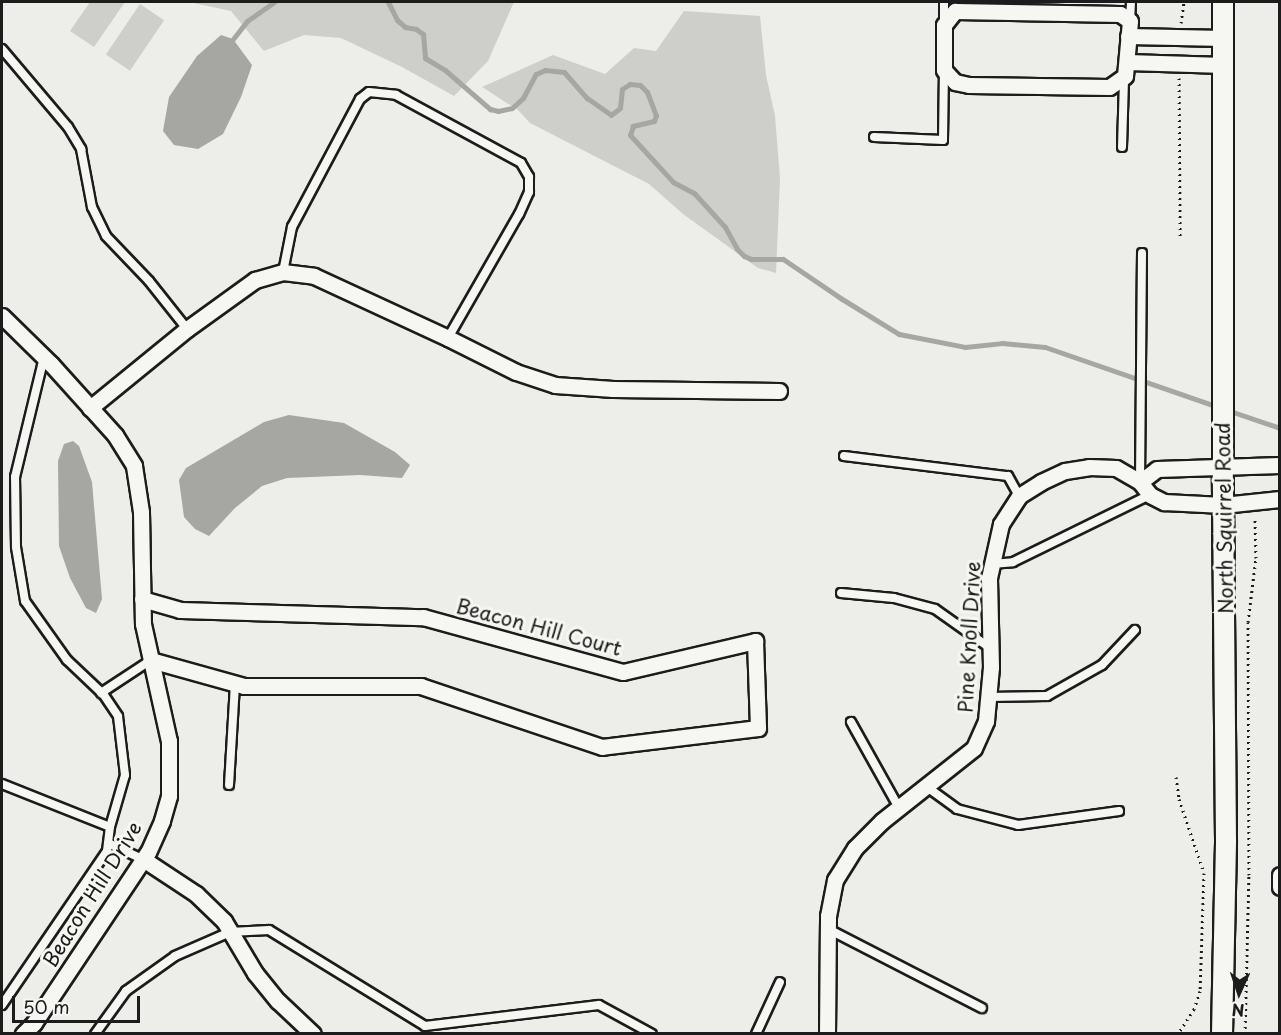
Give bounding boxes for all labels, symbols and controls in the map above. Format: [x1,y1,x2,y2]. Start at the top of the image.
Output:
street label: North Squirrel Road [1210,421,1238,615]
street label: Pine Knoll Drive [953,560,985,714]
street label: Beacon Hill Court [454,593,624,661]
street label: Beacon Hill Drive [38,817,146,971]
north arrow [1209,963,1269,1023]
scale bar [15,984,142,1022]
text: 50 m [23,993,70,1020]
text: N [1231,999,1245,1023]

